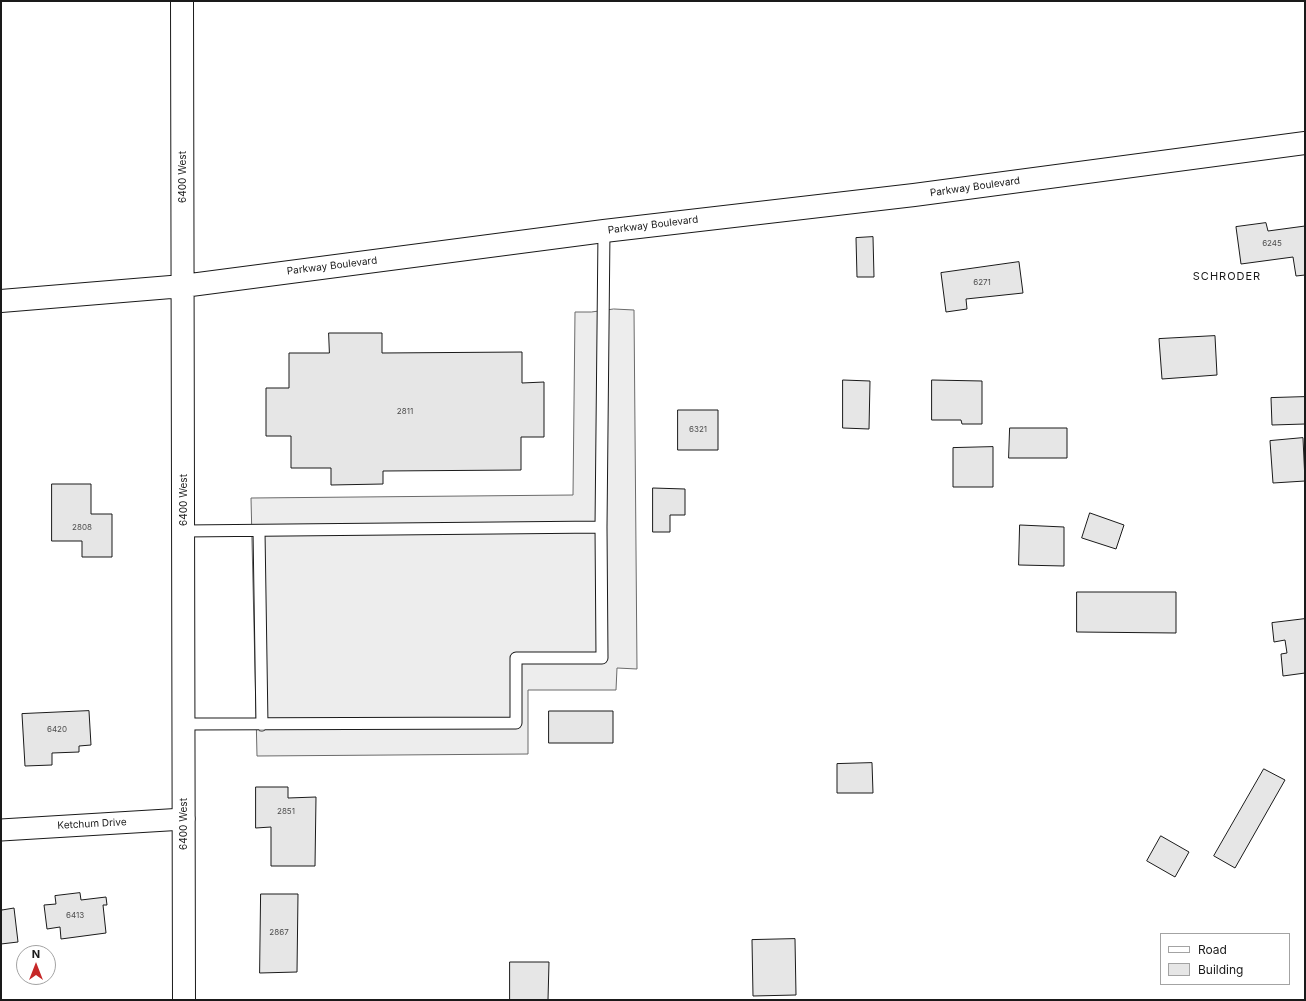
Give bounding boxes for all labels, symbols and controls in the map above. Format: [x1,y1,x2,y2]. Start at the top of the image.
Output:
street label: 6400 West [177,151,189,203]
street label: Parkway Boulevard [929,175,1021,199]
street label: Parkway Boulevard [607,214,699,236]
house number: 6245 [1262,239,1282,249]
street label: Parkway Boulevard [286,255,378,277]
district label: SCHRODER [1193,270,1261,284]
house number: 6271 [973,278,991,288]
house number: 2811 [397,407,413,417]
house number: 6321 [689,425,707,435]
street label: 6400 West [178,474,190,526]
house number: 2808 [72,523,92,533]
house number: 6420 [47,725,67,735]
street label: 6400 West [178,798,190,850]
house number: 2851 [277,807,295,817]
street label: Ketchum Drive [57,816,127,832]
house number: 6413 [66,911,84,921]
house number: 2867 [269,928,289,938]
legend [1160,933,1290,985]
text: Road [1198,942,1227,957]
north arrow [16,945,56,985]
text: N [32,947,40,961]
text: Building [1198,962,1243,977]

